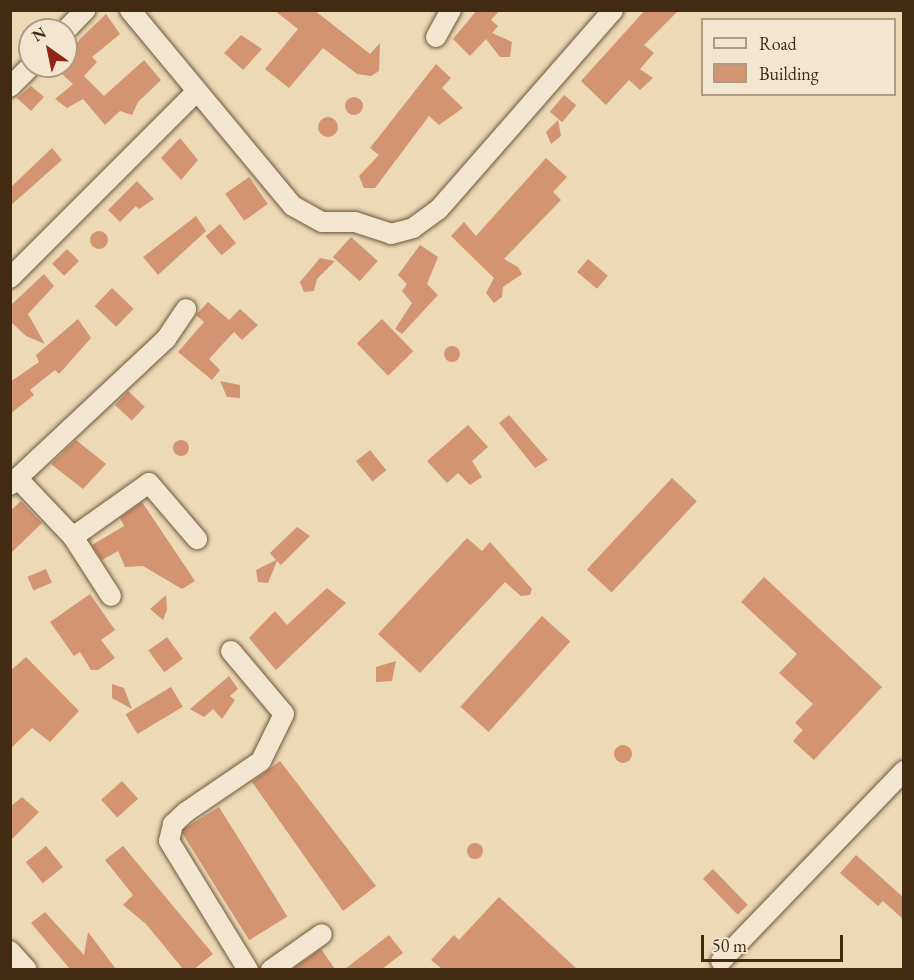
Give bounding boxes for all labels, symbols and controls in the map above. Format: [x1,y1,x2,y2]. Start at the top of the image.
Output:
north arrow [18,18,78,78]
legend [701,18,896,96]
text: N [28,22,50,46]
text: Road [759,32,797,55]
text: Building [759,62,819,85]
scale bar [704,923,846,961]
text: 50 m [712,934,747,957]

